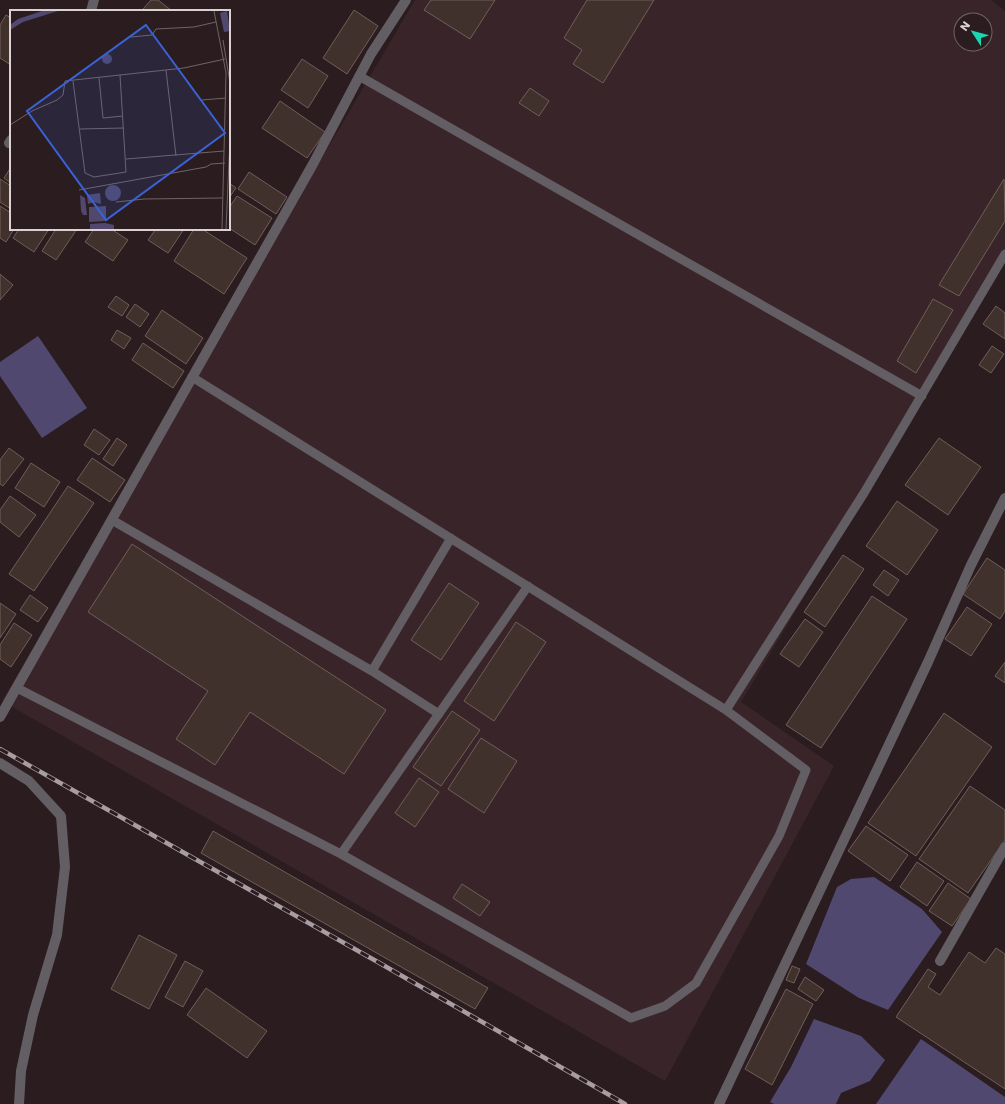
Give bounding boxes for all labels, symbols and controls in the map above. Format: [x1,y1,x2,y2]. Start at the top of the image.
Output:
inset map [10,10,230,230]
north arrow [953,12,993,52]
text: N [956,18,974,34]

